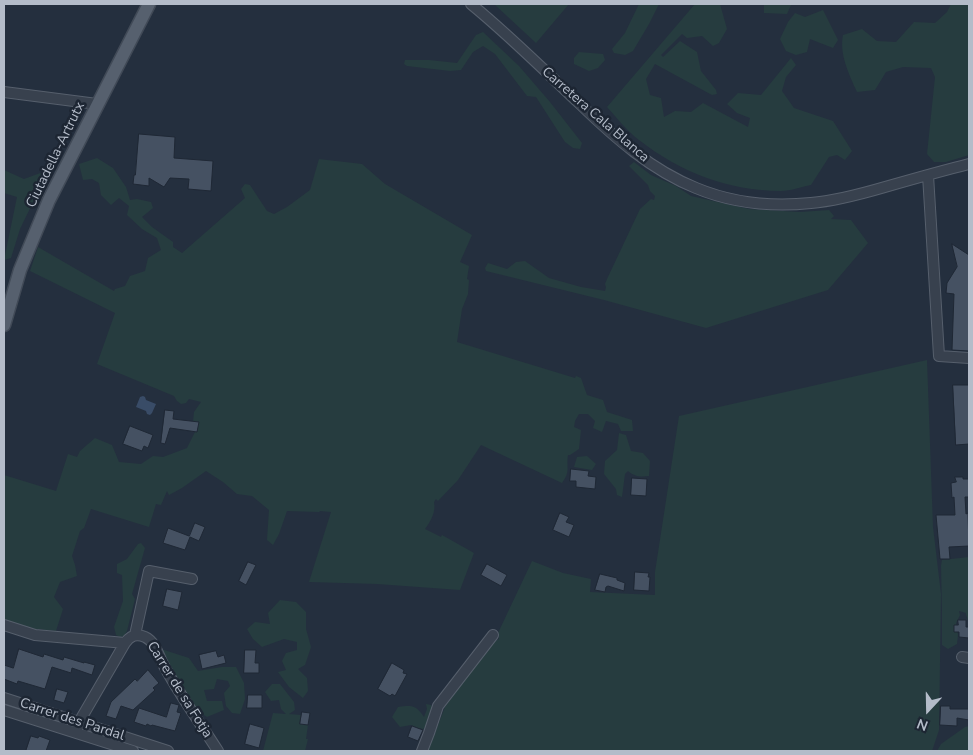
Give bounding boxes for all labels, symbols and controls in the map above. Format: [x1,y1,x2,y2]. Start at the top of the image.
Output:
street label: Carretera Cala Blanca [538,64,652,166]
street label: Ciutadella-Artrutx [23,99,89,211]
street label: Carrer de sa Fotja [143,639,215,741]
north arrow [903,685,953,735]
street label: Carrer des Pardal [18,695,126,745]
text: N [914,714,931,735]

